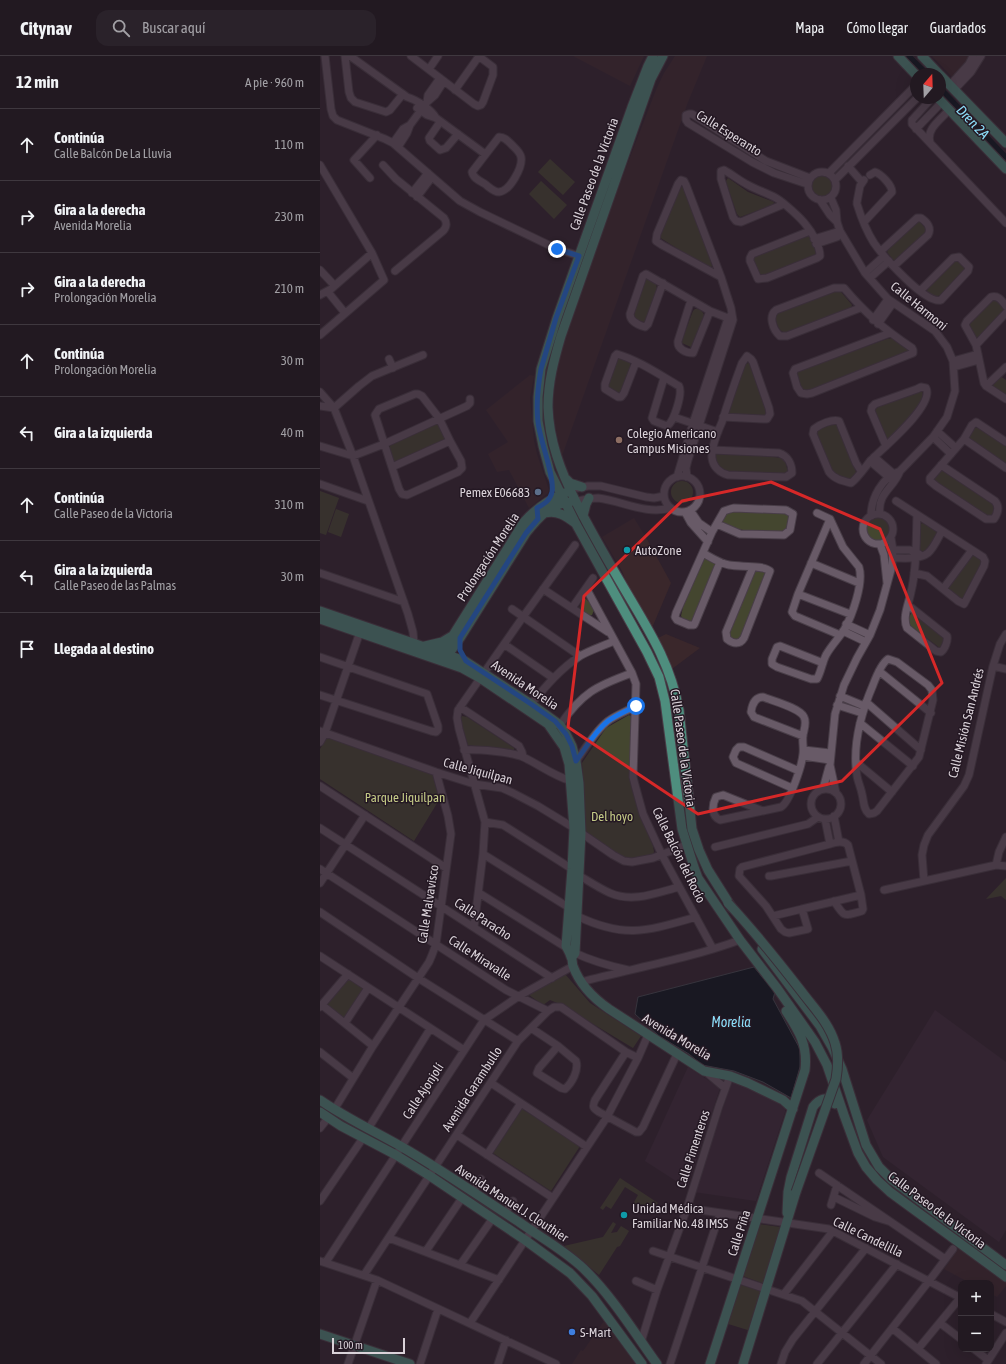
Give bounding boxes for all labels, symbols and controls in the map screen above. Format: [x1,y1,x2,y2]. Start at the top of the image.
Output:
search box [96,10,376,46]
text: Citynav [20,17,72,39]
icon: search [110,17,132,39]
text: Buscar aquí [142,19,206,36]
text: Mapa [795,20,824,36]
text: Cómo llegar [846,20,908,36]
text: Guardados [930,20,986,36]
north arrow [910,68,946,104]
text: 12 min [16,72,59,92]
text: A pie · 960 m [245,75,304,90]
water label: Dren 2A [953,102,993,142]
street label: Calle Esperanto [694,107,764,159]
street label: Calle Paseo de la Victoria [567,116,621,232]
text: Continúa [54,129,104,146]
icon: ahead [16,134,38,156]
text: 110 m [275,137,304,152]
text: Calle Balcón De La Lluvia [54,146,172,161]
text: Gira a la derecha [54,201,145,218]
icon: right [16,206,38,228]
text: 230 m [275,209,304,224]
text: Avenida Morelia [54,218,132,233]
route end [548,240,566,258]
text: Gira a la derecha [54,273,145,290]
icon: right [16,278,38,300]
street label: Calle Harmoni [888,279,950,333]
text: 210 m [275,281,304,296]
text: Prolongación Morelia [54,290,156,305]
text: Continúa [54,345,104,362]
icon: ahead [16,350,38,372]
text: 30 m [281,353,304,368]
text: Prolongación Morelia [54,362,156,377]
icon: left [16,422,38,444]
text: Gira a la izquierda [54,424,152,441]
text: 40 m [281,425,304,440]
place label: Colegio Americano Campus Misiones [627,426,716,456]
marker: Colegio Americano Campus Misiones [614,435,624,445]
place label: Pemex E06683 [460,485,530,500]
marker: Pemex E06683 [533,487,543,497]
text: Continúa [54,489,104,506]
icon: ahead [16,494,38,516]
text: 310 m [275,497,304,512]
text: Calle Paseo de la Victoria [54,506,173,521]
street label: Prolongación Morelia [454,510,522,604]
place label: AutoZone [635,543,682,558]
marker: AutoZone [622,545,632,555]
text: Gira a la izquierda [54,561,152,578]
icon: left [16,566,38,588]
text: 30 m [281,569,304,584]
text: Calle Paseo de las Palmas [54,578,176,593]
icon: arrive [16,638,38,660]
text: Llegada al destino [54,640,154,657]
street label: Avenida Morelia [489,657,561,713]
street label: Calle Misión San Andrés [945,666,987,779]
street label: Calle Paseo de la Victoria [667,688,699,808]
route start [627,697,645,715]
street label: Calle Jiquilpan [442,755,514,787]
park label: Parque Jiquilpan [365,790,445,805]
street label: Calle Balcón del Rocío [649,805,709,905]
park label: Del hoyo [591,809,633,824]
street label: Calle Malvavisco [414,864,442,944]
street label: Calle Paracho [452,895,514,943]
street label: Calle Miravalle [446,932,514,984]
street label: Avenida Morelia [640,1011,714,1063]
water label: Morelia [711,1014,751,1030]
street label: Avenida Garambullo [439,1044,505,1134]
street label: Calle Ajonjolí [399,1060,447,1122]
street label: Calle Pimenteros [673,1108,713,1190]
street label: Avenida Manuel J. Clouthier [453,1161,571,1245]
street label: Calle Paseo de la Victoria [885,1168,989,1252]
place label: Unidad Médica Familiar No. 48 IMSS [632,1201,729,1231]
street label: Calle Piña [724,1208,754,1258]
marker: Unidad Médica Familiar No. 48 IMSS [619,1210,629,1220]
street label: Calle Candelilla [831,1214,905,1260]
map controls [958,1280,994,1352]
button: + [958,1280,994,1316]
button: − [958,1316,994,1352]
place label: S-Mart [580,1325,611,1340]
marker: S-Mart [567,1327,577,1337]
scale bar [332,1336,405,1355]
text: 100 m [338,1339,363,1351]

